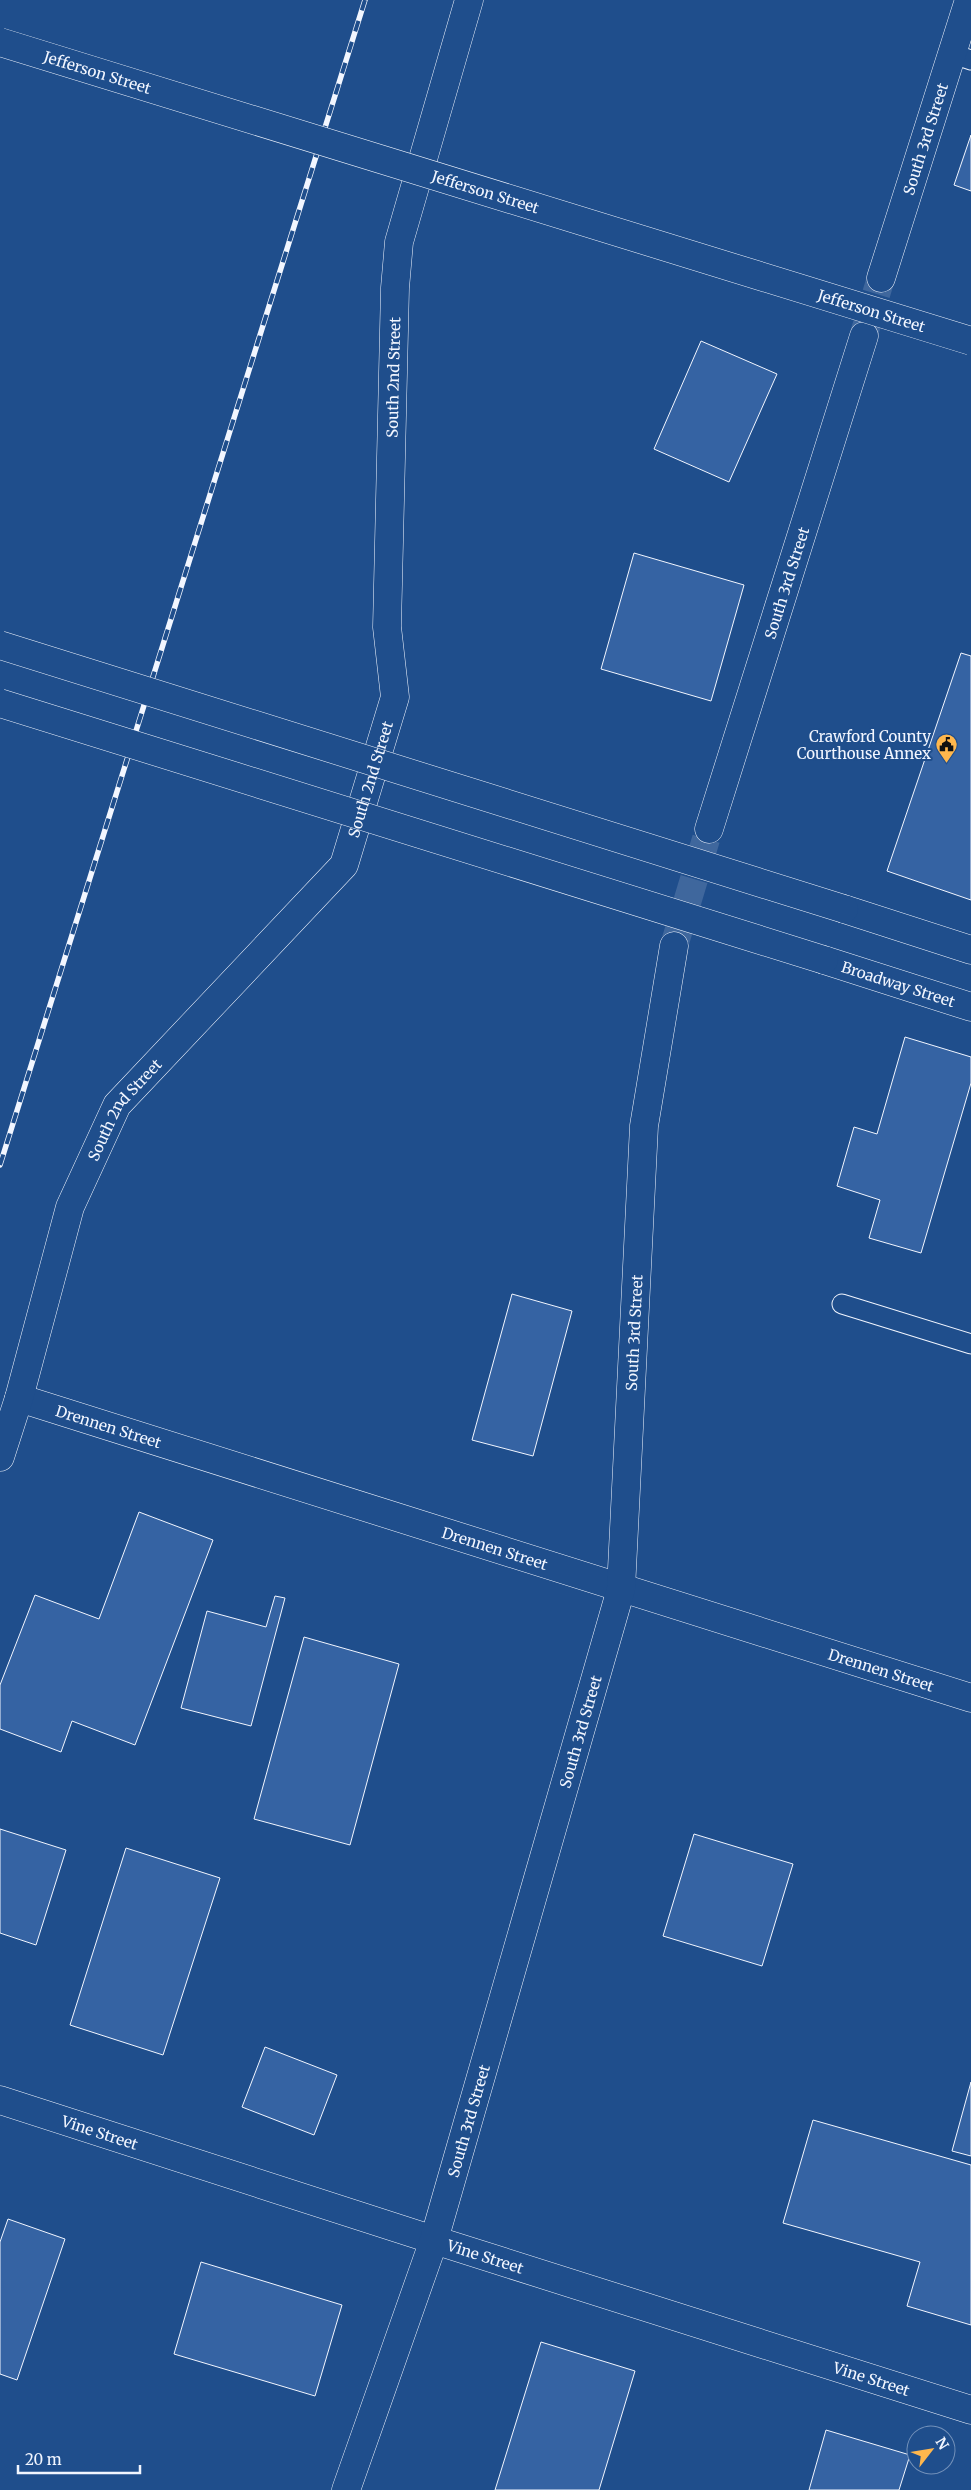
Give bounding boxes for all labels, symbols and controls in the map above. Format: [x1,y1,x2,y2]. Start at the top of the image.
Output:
street label: Jefferson Street [41,46,154,98]
street label: South 3rd Street [898,80,952,197]
street label: Jefferson Street [429,166,542,217]
street label: Jefferson Street [815,285,928,336]
street label: South 2nd Street [382,317,404,438]
street label: South 3rd Street [760,524,813,641]
street label: South 2nd Street [343,719,397,840]
place label: Crawford County Courthouse Annex [797,727,931,763]
public building icon: Crawford County Courthouse Annex [935,733,959,764]
street label: Broadway Street [839,957,958,1011]
street label: South 2nd Street [83,1055,165,1164]
street label: South 3rd Street [621,1274,646,1391]
street label: Drennen Street [53,1401,164,1452]
street label: Drennen Street [440,1522,550,1574]
street label: Drennen Street [826,1644,937,1695]
street label: South 3rd Street [555,1673,605,1790]
street label: South 3rd Street [443,2062,493,2179]
street label: Vine Street [58,2111,141,2153]
street label: Vine Street [444,2235,526,2277]
street label: Vine Street [830,2357,912,2400]
north arrow [906,2425,956,2475]
text: N [932,2434,953,2453]
scale bar [18,2442,140,2474]
text: 20 m [25,2450,62,2469]

